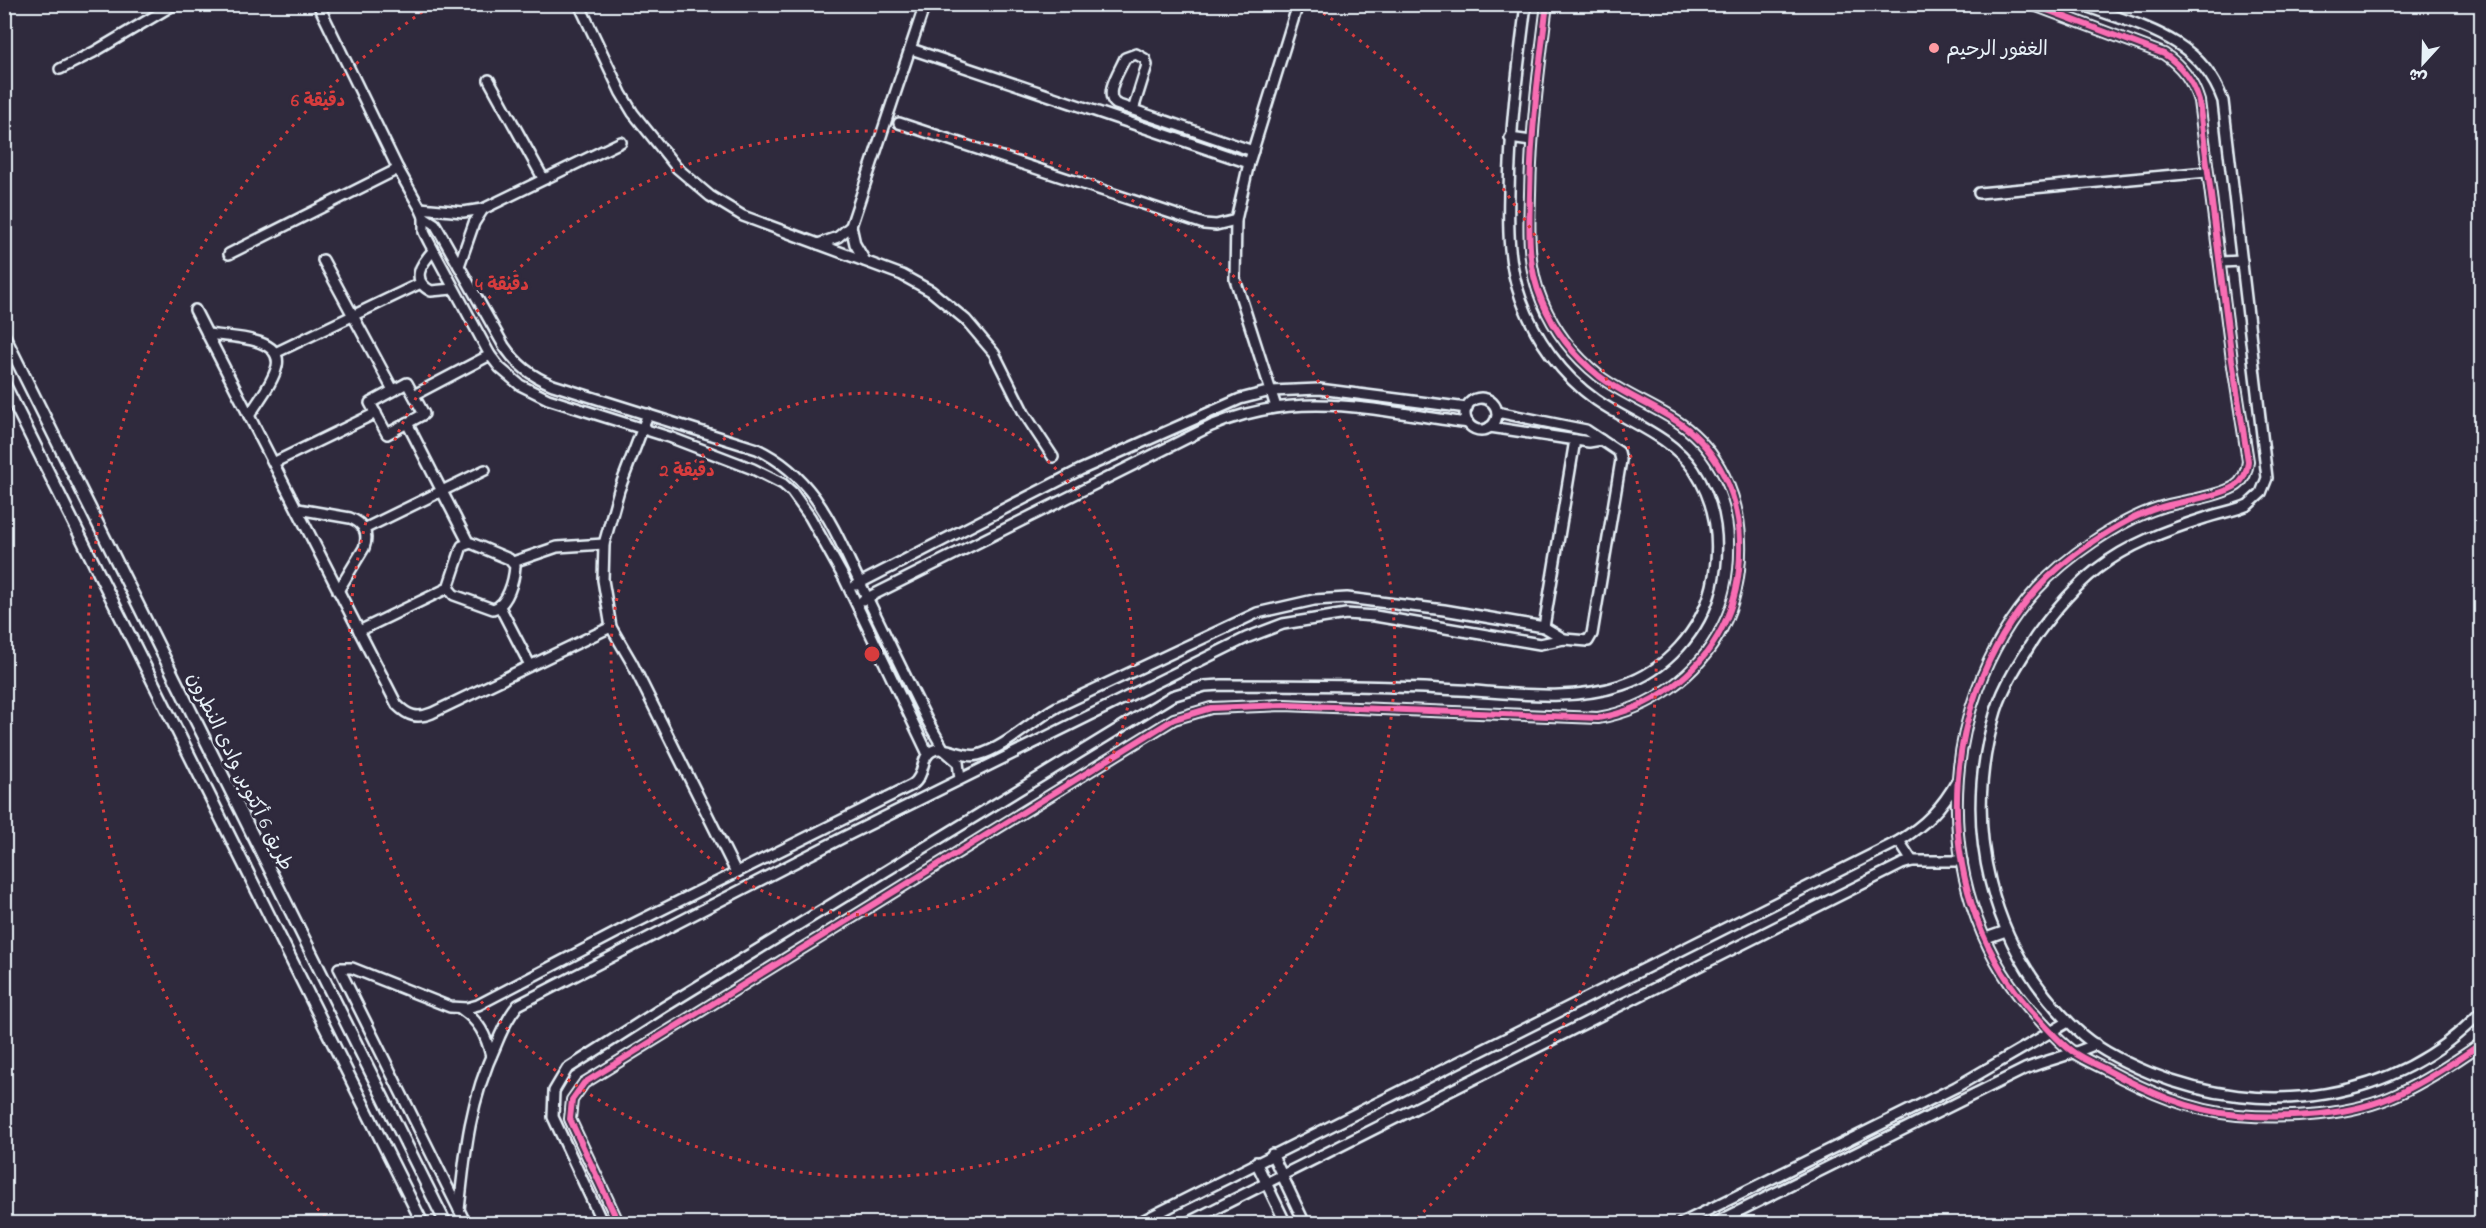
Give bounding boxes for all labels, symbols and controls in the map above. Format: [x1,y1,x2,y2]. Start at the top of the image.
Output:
north arrow [2393,33,2453,93]
place label: الغفور الرحيم [1946,36,2048,65]
marker: الغفور الرحيم [1927,41,1941,55]
text: ش [2405,61,2431,89]
text: 6 دقيقة [291,89,345,115]
text: 4 دقيقة [475,273,529,299]
text: 2 دقيقة [659,459,714,485]
centre of rings [862,644,882,664]
street label: طريق 6 أكتوبر, وادى النطرون [178,668,300,876]

